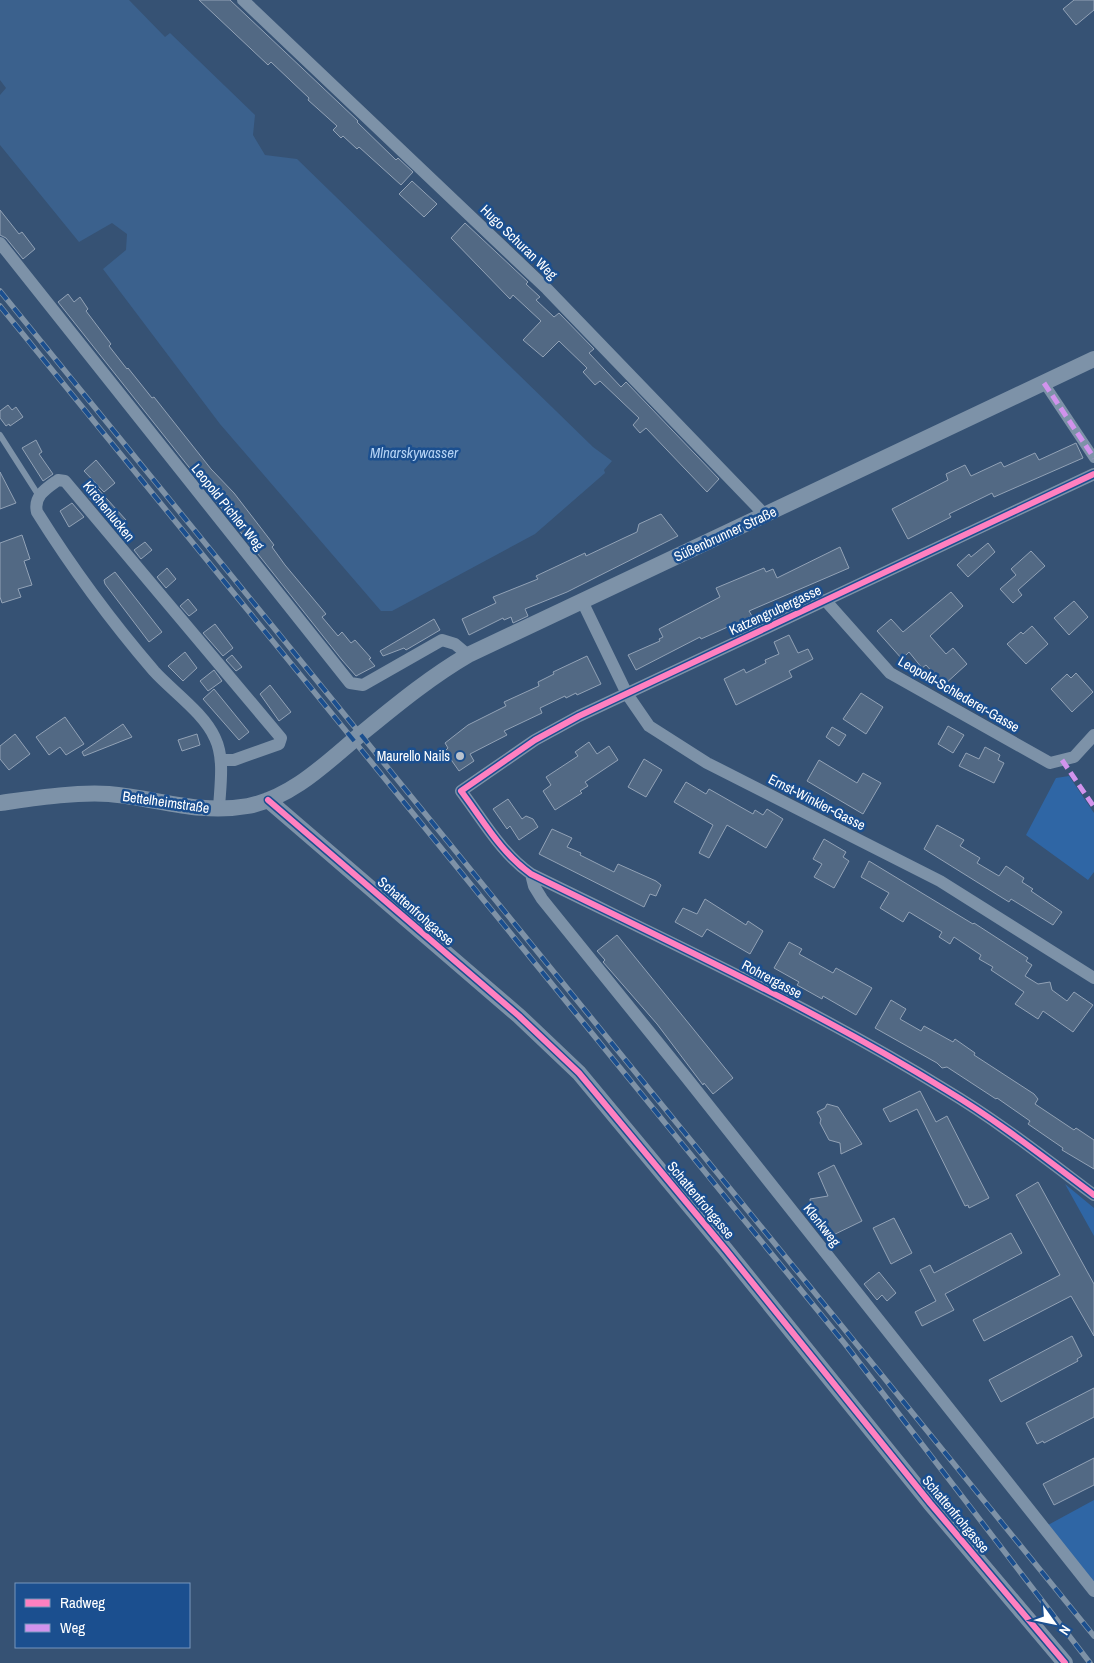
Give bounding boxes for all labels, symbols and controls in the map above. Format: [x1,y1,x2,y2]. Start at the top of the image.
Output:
street label: Hugo Schuran Weg [477,201,562,284]
water label: Mlnarskywasser [370,442,459,463]
street label: Leopold Pichler Weg [188,460,269,554]
street label: Kirchenlucken [79,477,139,545]
street label: Süßenbrunner Straße [671,502,779,566]
street label: Katzengrubergasse [726,581,824,639]
street label: Leopold-Schlederer-Gasse [895,652,1023,736]
place label: Maurello Nails [377,747,450,765]
marker: Maurello Nails [454,750,466,762]
street label: Ernst-Winkler-Gasse [765,770,869,834]
street label: Bettelheimstraße [121,787,211,817]
street label: Schattenfrohgasse [374,873,458,949]
street label: Rohrergasse [739,956,805,1002]
street label: Schattenfrohgasse [663,1158,739,1242]
street label: Klenkweg [800,1200,845,1251]
street label: Schattenfrohgasse [918,1472,994,1556]
legend [15,1583,190,1648]
text: Radweg [60,1592,105,1613]
north arrow [1029,1598,1079,1648]
text: Weg [60,1617,85,1638]
text: N [1055,1622,1075,1638]

